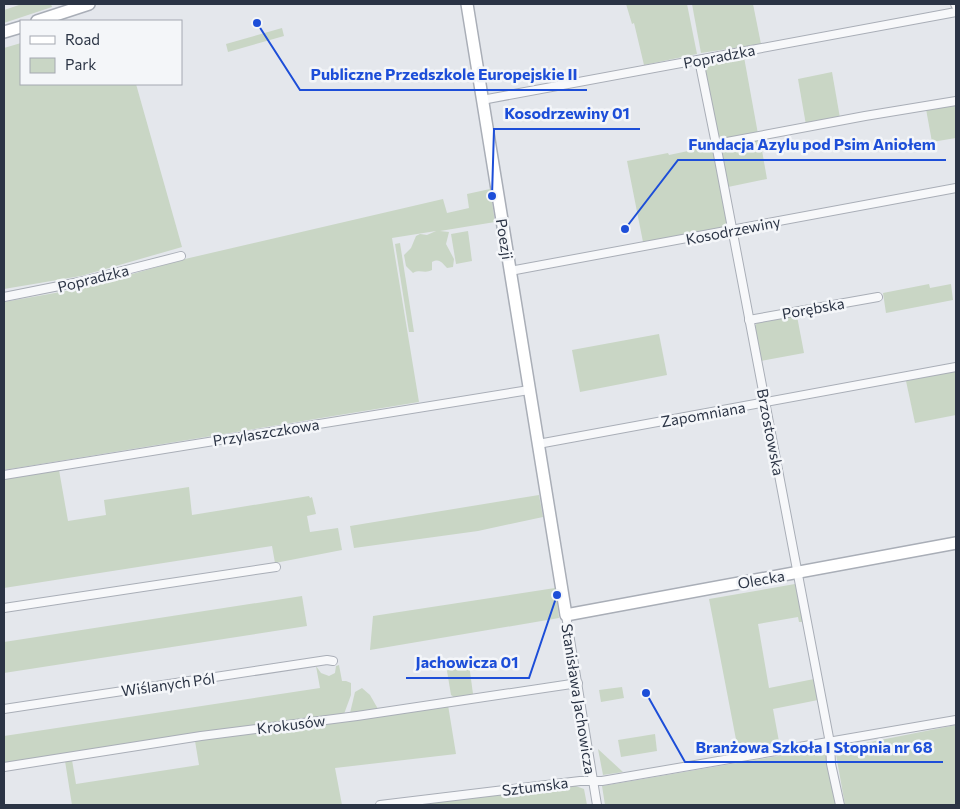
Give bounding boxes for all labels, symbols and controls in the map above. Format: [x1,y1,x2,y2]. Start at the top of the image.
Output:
legend [20,20,182,85]
text: Road [65,30,100,48]
street label: Popradzka [682,40,756,72]
text: Park [65,55,96,73]
callout: Publiczne Przedszkole Europejskie II [300,59,587,90]
text: Publiczne Przedszkole Europejskie II [311,64,577,83]
callout: Kosodrzewiny 01 [494,98,640,129]
text: Kosodrzewiny 01 [504,103,630,122]
callout: Fundacja Azylu pod Psim Aniołem [678,129,946,160]
text: Fundacja Azylu pod Psim Aniołem [688,134,936,153]
street label: Kosodrzewiny [684,212,782,248]
street label: Poezji [493,217,517,261]
street label: Popradzka [56,260,130,296]
street label: Porębska [780,294,846,322]
street label: Brzostowska [754,387,788,477]
street label: Zapomniana [659,398,747,430]
street label: Przylaszczkowa [211,415,321,449]
street label: Olecka [736,566,786,592]
street label: Stanisława Jachowicza [558,622,600,776]
callout: Jachowicza 01 [406,647,529,678]
text: Jachowicza 01 [416,652,518,671]
street label: Wiślanych Pól [120,669,216,699]
street label: Krokusów [256,711,326,737]
callout: Branżowa Szkoła I Stopnia nr 68 [685,731,943,762]
text: Branżowa Szkoła I Stopnia nr 68 [695,737,933,756]
street label: Sztumska [501,773,569,799]

